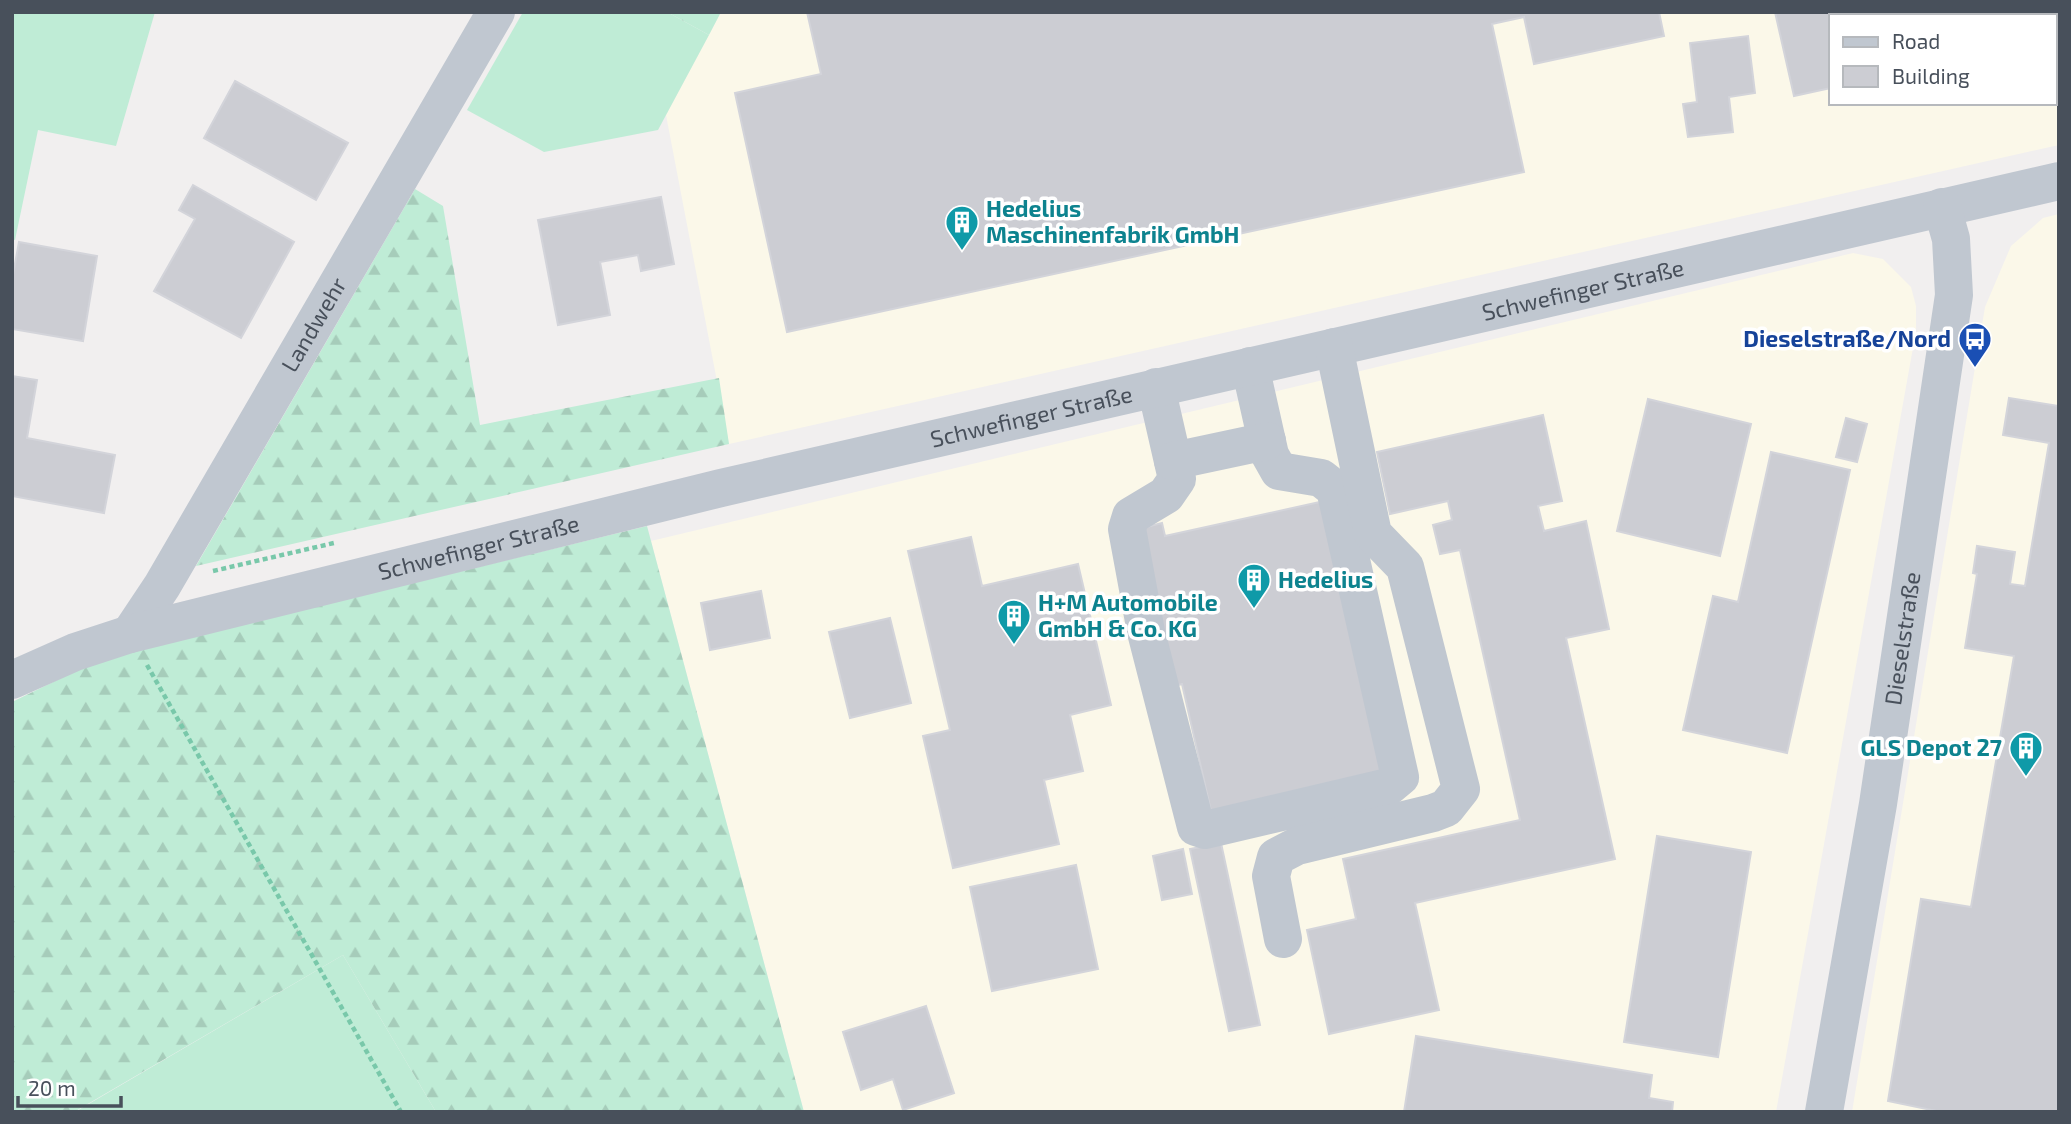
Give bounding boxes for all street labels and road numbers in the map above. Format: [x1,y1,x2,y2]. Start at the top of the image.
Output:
street label: Schwefinger Straße [1479,253,1687,326]
street label: Landwehr [275,272,352,377]
street label: Schwefinger Straße [927,379,1135,453]
street label: Schwefinger Straße [375,509,582,585]
street label: Dieselstraße [1878,570,1925,707]

